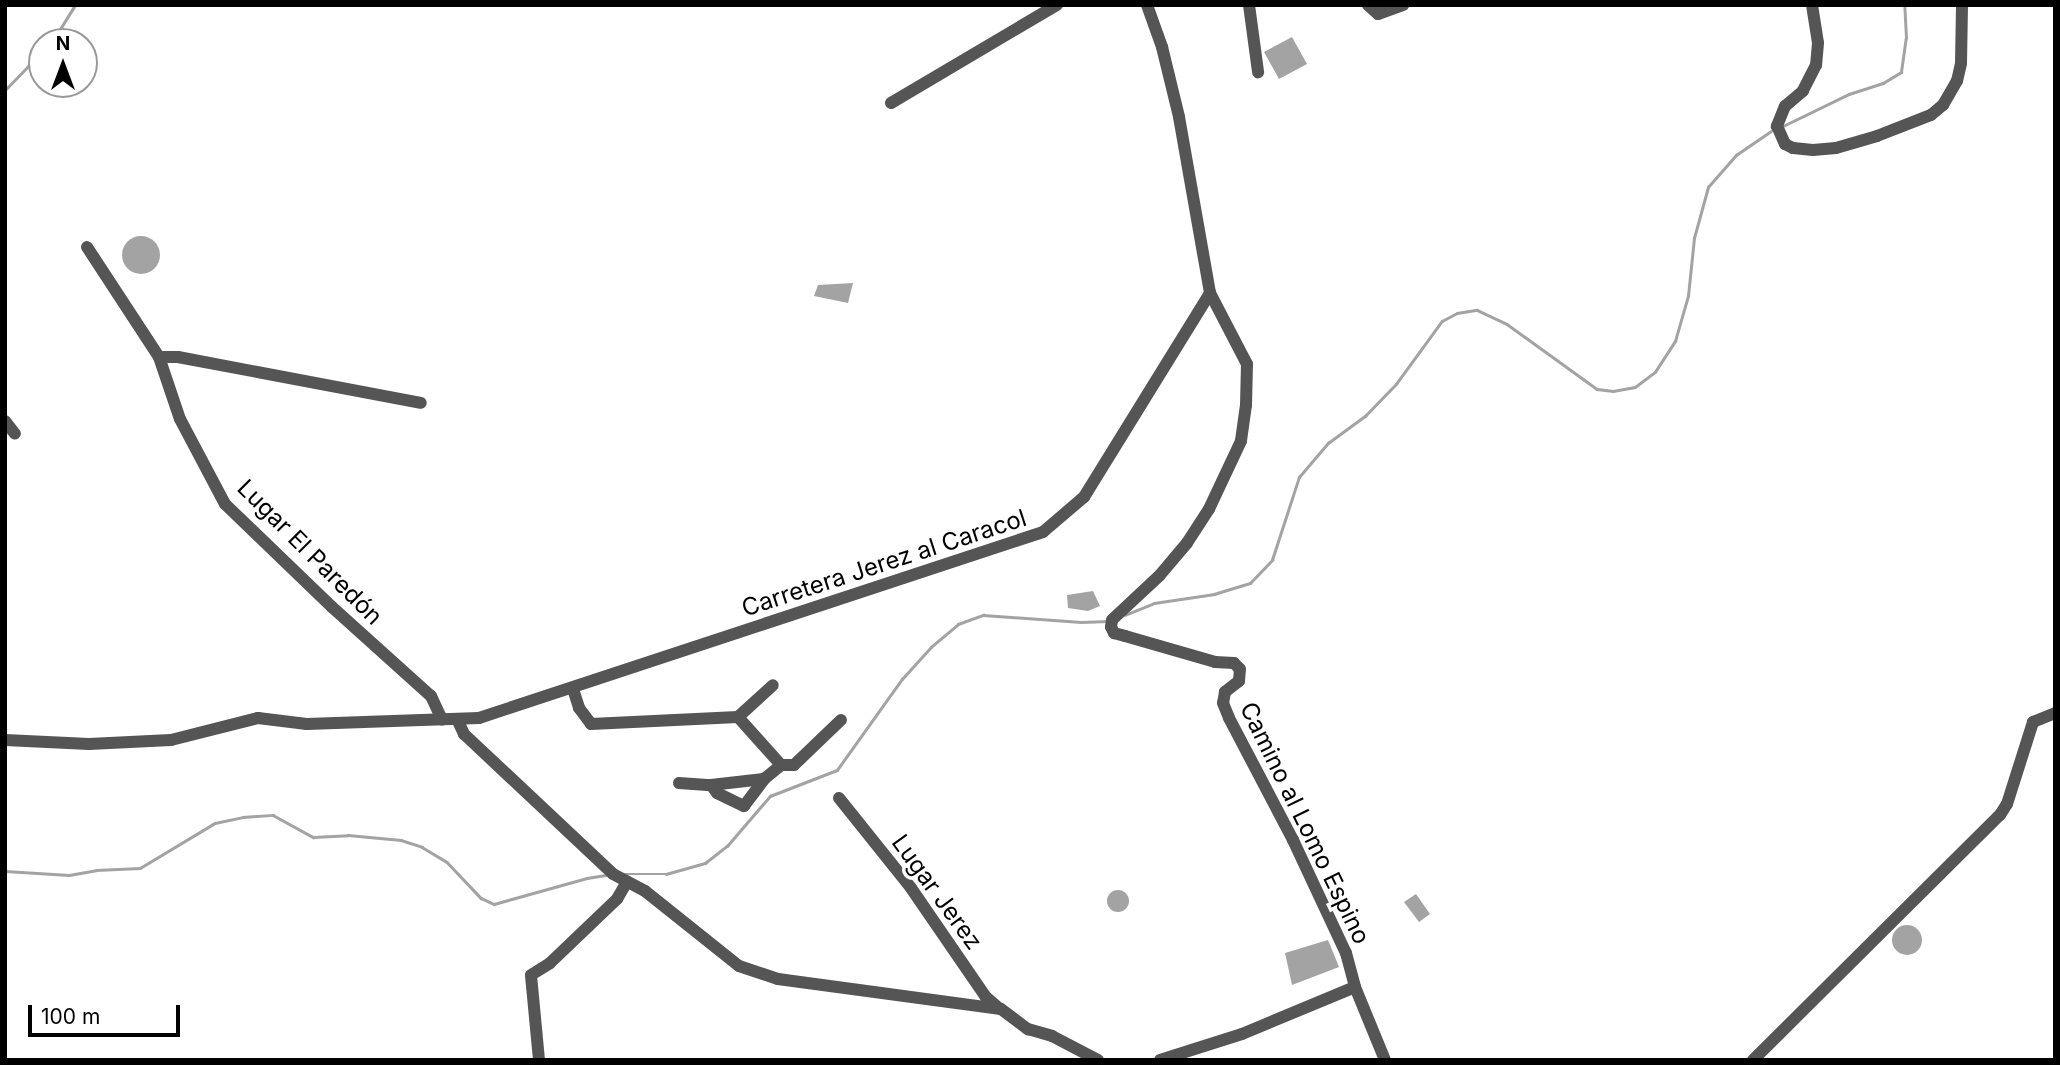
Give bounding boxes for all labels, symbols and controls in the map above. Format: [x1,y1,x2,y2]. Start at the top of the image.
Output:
north arrow [28,28,98,98]
text: N [56,32,70,55]
street label: Lugar El Paredón [231,473,389,631]
street label: Carretera Jerez al Caracol [738,503,1030,623]
street label: Camino al Lomo Espino [1234,697,1376,949]
street label: Lugar Jerez [886,829,988,955]
scale bar [32,992,184,1036]
text: 100 m [41,1004,100,1029]

